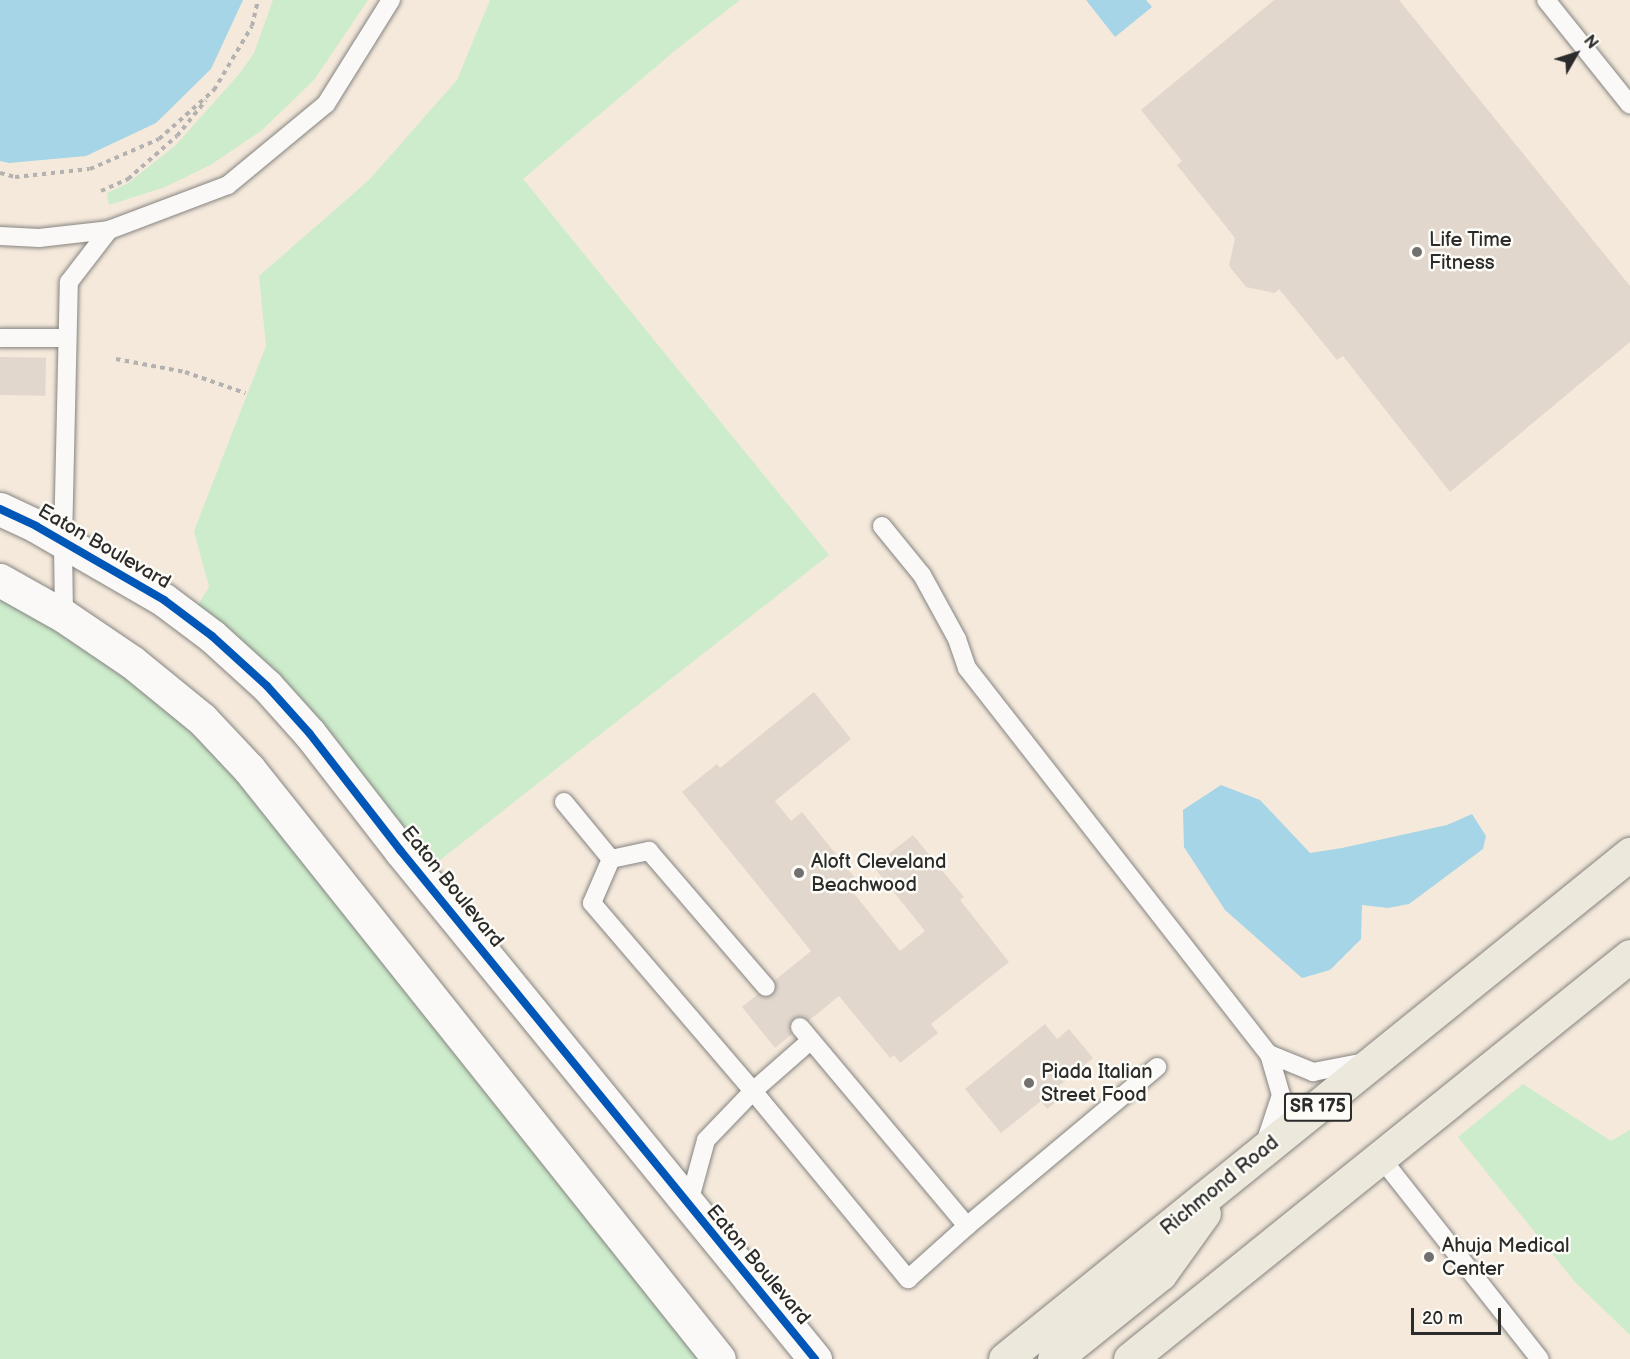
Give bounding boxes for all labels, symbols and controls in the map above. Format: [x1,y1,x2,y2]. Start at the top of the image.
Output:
north arrow [1546,24,1606,84]
text: N [1579,32,1602,53]
place label: Life Time Fitness [1429,228,1512,275]
marker: Life Time Fitness [1410,245,1424,259]
street label: Eaton Boulevard [33,499,175,595]
street label: Eaton Boulevard [396,821,508,953]
place label: Aloft Cleveland Beachwood [811,850,946,897]
marker: Aloft Cleveland Beachwood [792,866,806,880]
place label: Piada Italian Street Food [1041,1060,1153,1107]
marker: Piada Italian Street Food [1022,1076,1036,1090]
road number: SR 175 [1284,1092,1352,1122]
street label: Richmond Road [1156,1131,1284,1241]
street label: Eaton Boulevard [701,1200,815,1330]
place label: Ahuja Medical Center [1442,1234,1569,1281]
marker: Ahuja Medical Center [1420,1248,1438,1266]
scale bar [1414,1296,1504,1334]
text: 20 m [1422,1308,1463,1329]

